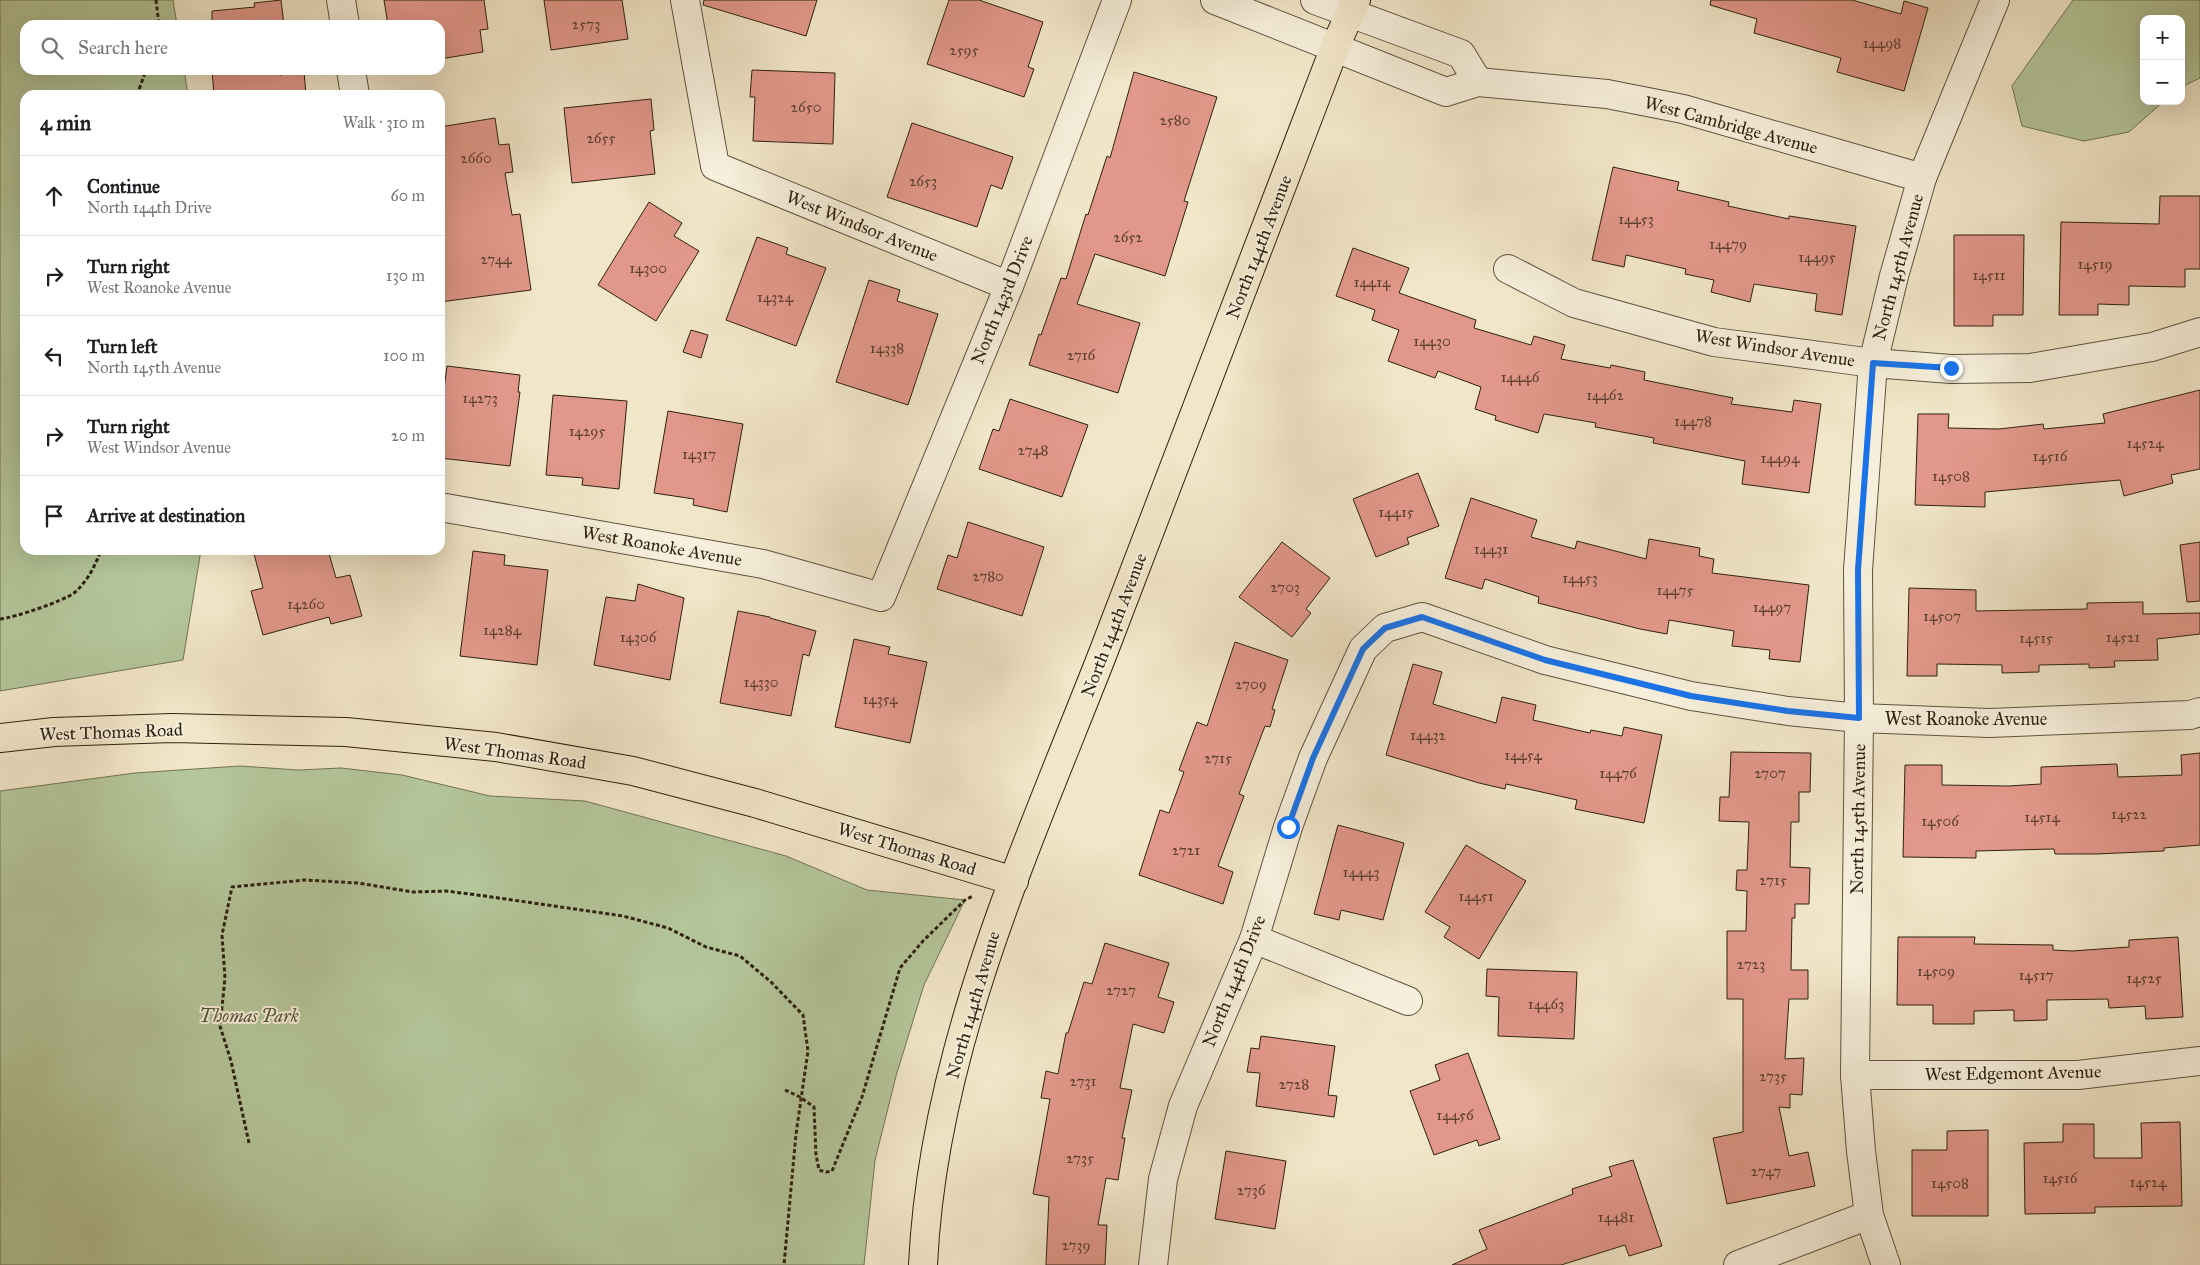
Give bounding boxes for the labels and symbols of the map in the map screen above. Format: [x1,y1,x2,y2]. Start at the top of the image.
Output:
house number: 2573 [572,15,600,33]
house number: 14498 [1863,34,1901,52]
house number: 2595 [949,41,979,59]
street label: West Cambridge Avenue [1642,91,1820,160]
house number: 2650 [791,98,821,116]
house number: 2580 [1160,111,1190,129]
house number: 2655 [586,129,616,147]
house number: 2660 [460,149,492,167]
house number: 2653 [909,172,937,190]
street label: North 144th Avenue [1221,172,1297,322]
street label: West Windsor Avenue [783,185,941,267]
street label: North 145th Avenue [1868,191,1928,343]
house number: 14453 [1618,210,1654,228]
house number: 2652 [1113,228,1143,246]
street label: North 143rd Drive [966,233,1038,367]
house number: 14479 [1709,235,1747,253]
house number: 14495 [1798,248,1836,266]
house number: 2744 [480,250,512,268]
house number: 14519 [2077,255,2113,273]
house number: 14300 [629,259,667,277]
house number: 14511 [1972,266,2006,284]
house number: 14414 [1354,273,1391,291]
house number: 14324 [757,288,794,306]
street label: West Windsor Avenue [1693,324,1857,372]
house number: 14430 [1413,332,1451,350]
house number: 14338 [870,339,904,357]
house number: 2716 [1067,346,1097,364]
route end [1940,357,1963,380]
house number: 14446 [1501,368,1541,386]
house number: 14462 [1586,386,1624,404]
house number: 14273 [462,389,498,407]
house number: 14478 [1674,412,1712,430]
house number: 14295 [569,422,605,440]
house number: 14524 [2126,434,2164,452]
house number: 2748 [1018,441,1049,459]
house number: 14317 [682,445,716,463]
house number: 14516 [2033,447,2069,465]
house number: 14494 [1760,449,1800,467]
house number: 14508 [1932,467,1970,485]
house number: 14415 [1378,503,1414,521]
street label: West Roanoke Avenue [580,521,744,571]
house number: 14431 [1474,540,1508,558]
street label: North 144th Avenue [1076,550,1152,700]
house number: 2780 [972,567,1004,585]
house number: 14453 [1562,569,1598,587]
house number: 2703 [1270,578,1300,596]
house number: 14475 [1657,581,1694,599]
house number: 14260 [287,595,325,613]
house number: 14497 [1753,598,1791,616]
house number: 14507 [1923,607,1961,625]
house number: 14284 [483,621,522,639]
house number: 14306 [620,628,658,646]
house number: 14521 [2106,628,2140,646]
house number: 14515 [2019,629,2053,647]
house number: 14330 [743,673,779,691]
house number: 2709 [1235,675,1267,693]
house number: 14354 [862,690,898,708]
street label: West Roanoke Avenue [1885,708,2047,730]
street label: West Thomas Road [39,719,183,745]
house number: 14432 [1410,726,1447,744]
street label: West Thomas Road [442,732,588,774]
street label: North 145th Avenue [1846,743,1870,895]
house number: 14454 [1504,746,1542,764]
house number: 2715 [1204,749,1232,767]
house number: 14476 [1599,764,1638,782]
house number: 2707 [1754,764,1786,782]
house number: 14522 [2111,805,2148,823]
house number: 14514 [2024,808,2060,826]
house number: 14506 [1921,812,1960,830]
route start [1277,816,1300,839]
street label: West Thomas Road [835,817,979,881]
house number: 2721 [1172,841,1200,859]
house number: 14443 [1343,863,1380,881]
house number: 2715 [1759,871,1787,889]
house number: 14451 [1458,887,1494,905]
street label: North 144th Drive [1198,912,1270,1050]
street label: North 144th Avenue [941,929,1005,1081]
house number: 2723 [1737,955,1765,973]
house number: 14509 [1917,962,1955,980]
house number: 14517 [2018,966,2054,984]
house number: 14525 [2126,969,2162,987]
house number: 2727 [1106,981,1136,999]
house number: 14463 [1528,995,1564,1013]
park label: Thomas Park [199,1005,299,1027]
street label: West Edgemont Avenue [1924,1060,2102,1087]
house number: 2735 [1759,1067,1787,1085]
house number: 2731 [1070,1072,1097,1090]
house number: 2728 [1279,1075,1309,1093]
house number: 14456 [1436,1106,1475,1124]
house number: 2735 [1066,1149,1094,1167]
house number: 2747 [1751,1162,1781,1180]
house number: 14516 [2043,1169,2079,1187]
house number: 14524 [2129,1173,2167,1191]
house number: 14508 [1931,1174,1969,1192]
house number: 2736 [1237,1181,1267,1199]
house number: 14481 [1598,1208,1634,1226]
house number: 2739 [1061,1236,1091,1254]

